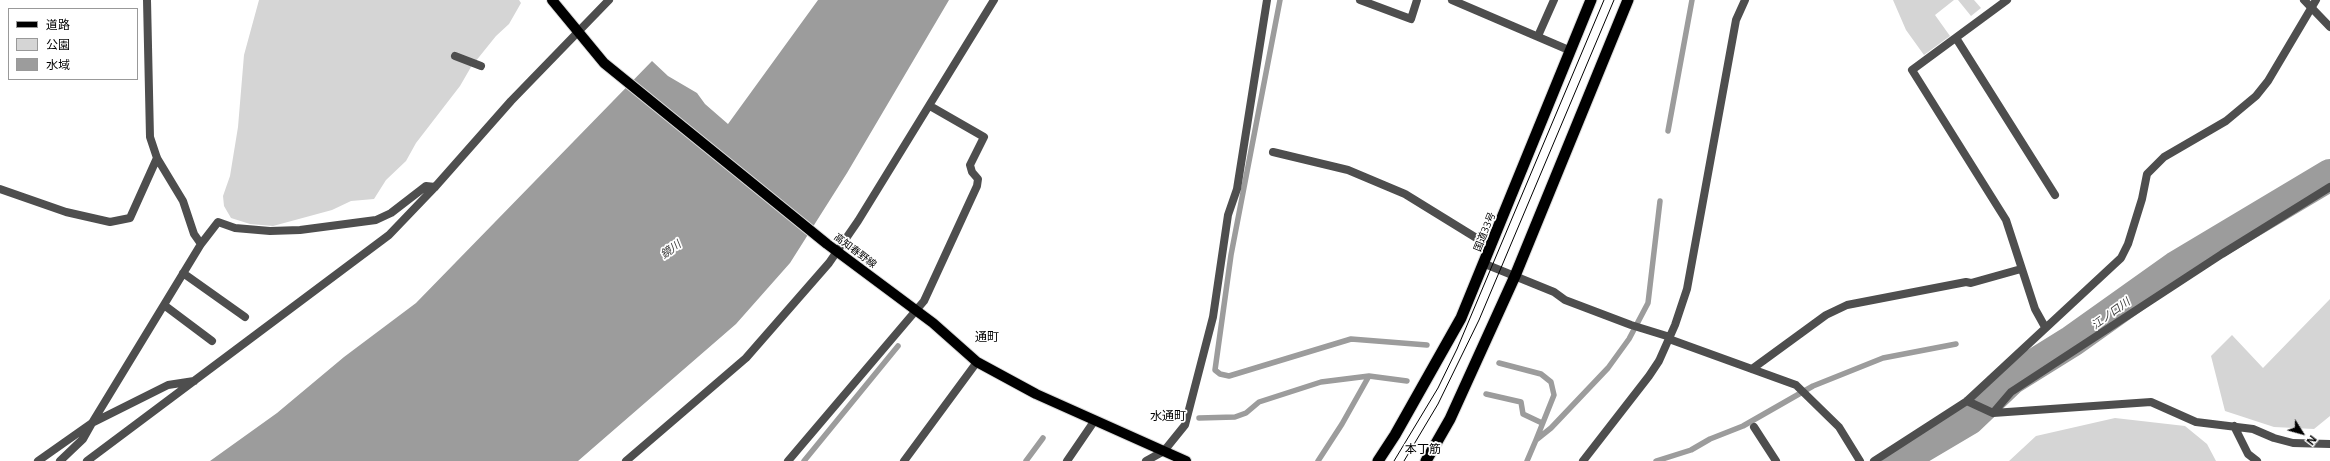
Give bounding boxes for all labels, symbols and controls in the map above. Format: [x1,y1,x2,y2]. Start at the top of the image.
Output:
legend [8,8,138,80]
text: 道路 [46,16,70,33]
text: 公園 [46,36,70,53]
text: 水域 [46,56,70,73]
street label: 国道33号 [1472,211,1498,253]
street label: 高知春野線 [831,231,879,271]
water label: 鏡川 [658,238,684,262]
water label: 江ノ口川 [2089,296,2133,332]
district label: 通町 [975,331,999,345]
district label: 水通町 [1150,410,1186,424]
north arrow [2282,413,2322,453]
text: N [2303,432,2321,449]
district label: 本丁筋 [1405,443,1441,457]

